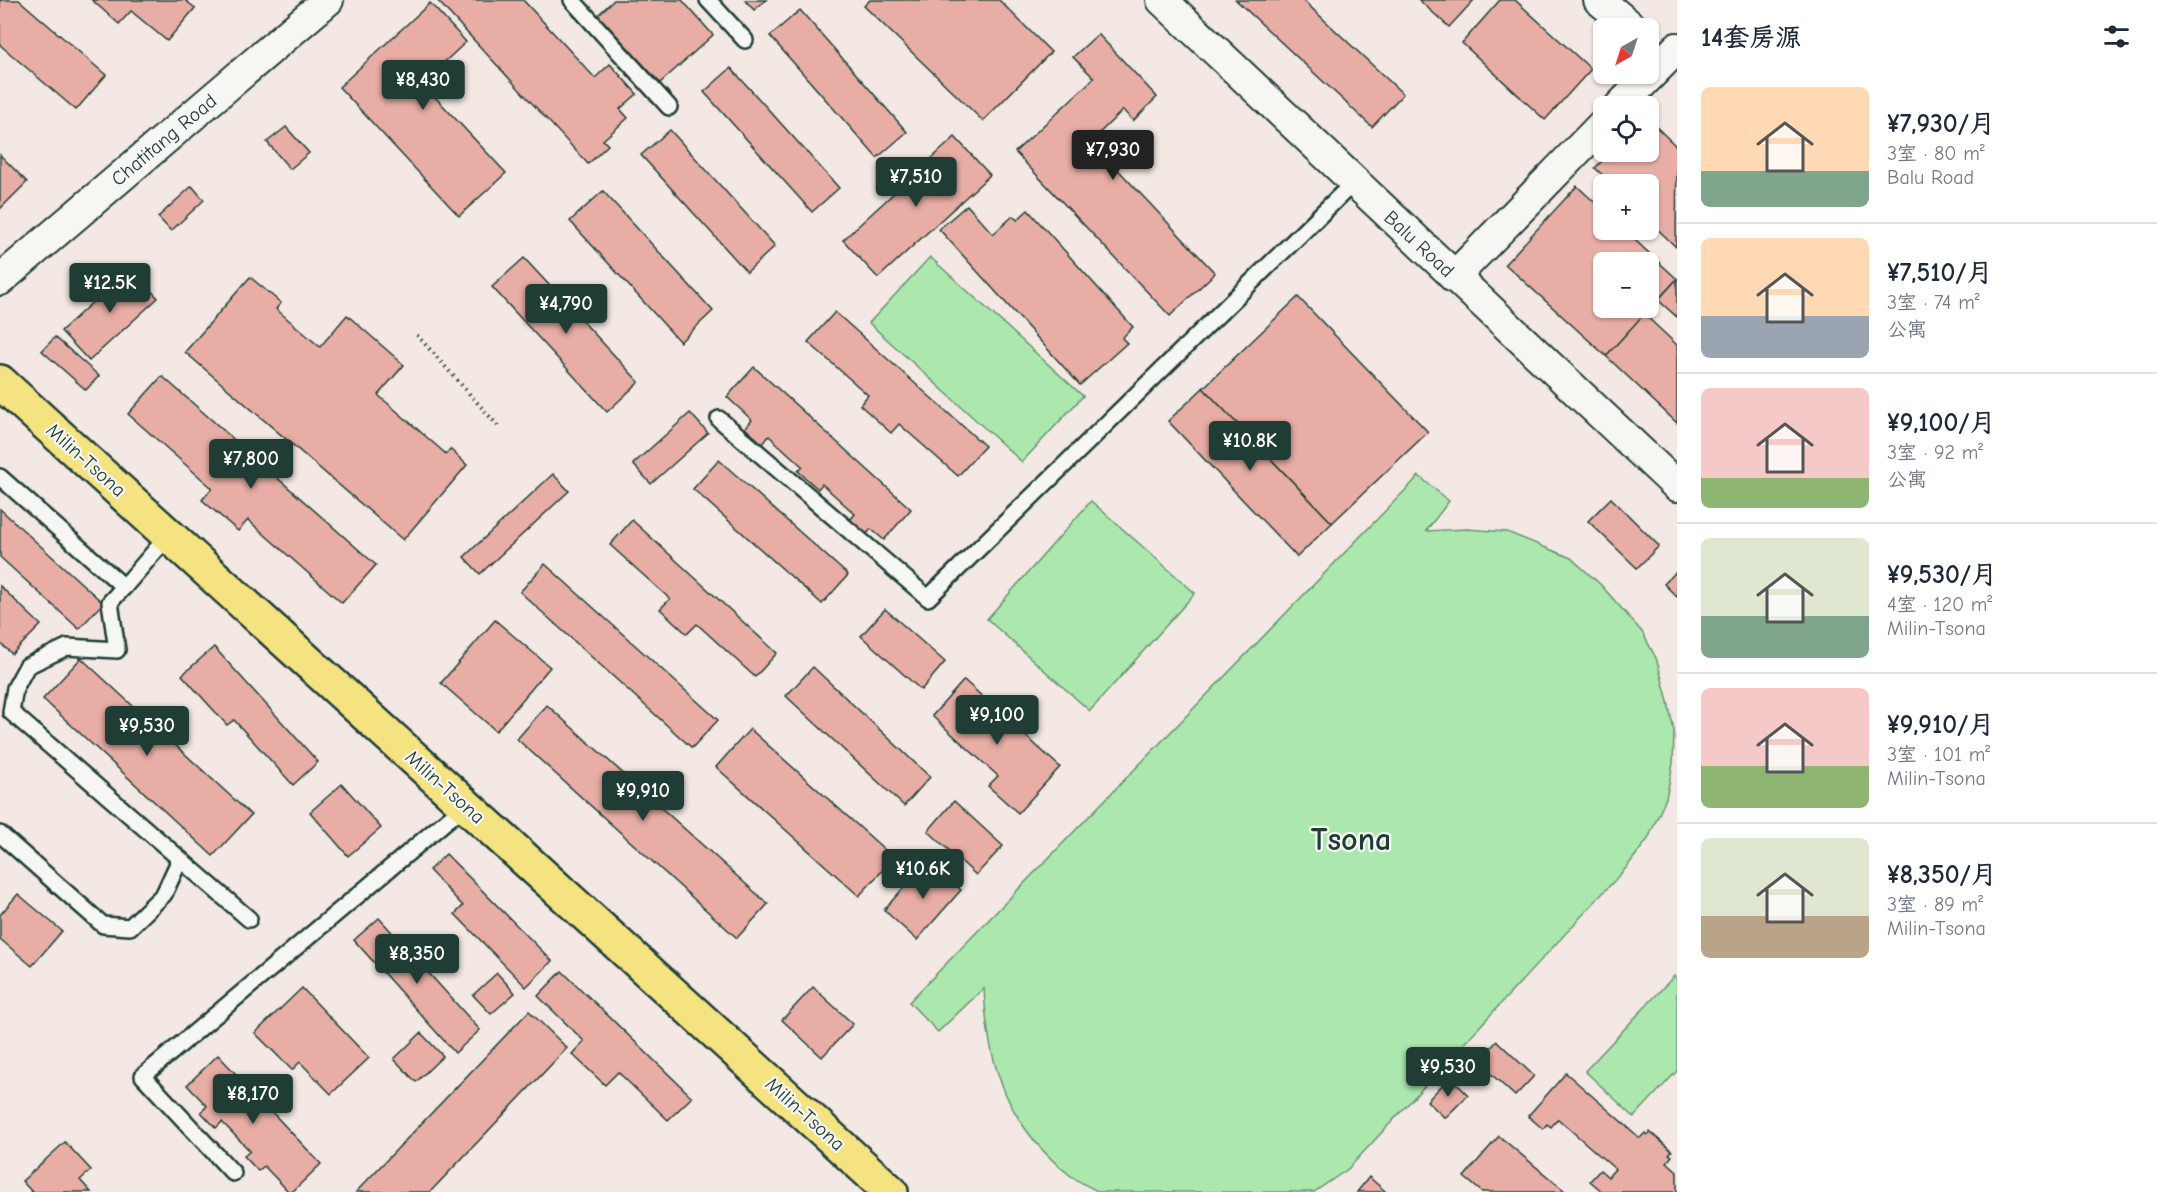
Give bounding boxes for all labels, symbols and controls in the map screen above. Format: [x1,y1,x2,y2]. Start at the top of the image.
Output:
north arrow [1593,18,1659,84]
map controls [1593,18,1659,318]
icon: filters [2100,20,2133,53]
text: 14套房源 [1701,23,1801,53]
pin: ¥8,430 [374,60,472,111]
text: ¥8,430 [396,68,450,91]
street label: Chatitang Road [107,89,221,191]
button: locate [1593,96,1659,162]
text: ¥7,930/月 [1887,109,1995,139]
icon: home [1749,111,1821,183]
pin: ¥7,930 [1064,130,1162,181]
text: ¥7,930 [1086,138,1140,161]
text: 3室 · 80 m² [1887,142,1985,165]
pin: ¥7,510 [867,157,965,208]
text: ¥7,510 [890,165,942,188]
text: Balu Road [1887,166,1974,189]
button: + [1593,174,1659,240]
street label: Balu Road [1379,206,1459,282]
button: − [1593,252,1659,318]
text: ¥7,510/月 [1887,258,1993,288]
icon: home [1749,262,1821,334]
pin: ¥12.5K [61,263,159,314]
text: ¥12.5K [83,271,137,294]
pin: ¥4,790 [517,284,615,335]
text: 3室 · 74 m² [1887,291,1980,314]
text: ¥4,790 [539,292,593,315]
text: 公寓 [1887,318,1927,341]
text: ¥9,100/月 [1887,408,1996,438]
icon: home [1749,412,1821,484]
street label: Milin-Tsona [42,418,130,502]
pin: ¥10.8K [1201,421,1299,472]
text: ¥10.8K [1223,429,1277,452]
pin: ¥7,800 [202,439,300,490]
text: 3室 · 92 m² [1887,441,1983,464]
text: ¥7,800 [223,447,279,470]
text: 公寓 [1887,468,1927,491]
text: ¥9,530/月 [1887,560,1997,590]
icon: home [1749,562,1821,634]
text: 4室 · 120 m² [1887,593,1992,616]
text: Milin-Tsona [1887,617,1986,640]
pin: ¥9,100 [948,695,1046,746]
text: ¥9,100 [970,703,1024,726]
pin: ¥9,530 [98,706,196,757]
text: ¥9,910/月 [1887,710,1994,740]
icon: home [1749,712,1821,784]
text: ¥9,530 [119,714,175,737]
text: 3室 · 101 m² [1887,743,1990,766]
street label: Milin-Tsona [401,745,489,829]
text: Milin-Tsona [1887,767,1986,790]
pin: ¥9,910 [594,771,692,822]
text: ¥9,910 [616,779,670,802]
district label: Tsona [1311,821,1391,858]
pin: ¥10.6K [874,849,972,900]
text: ¥10.6K [896,857,950,880]
text: ¥8,350/月 [1887,860,1997,890]
icon: home [1749,862,1821,934]
text: 3室 · 89 m² [1887,893,1983,916]
text: Milin-Tsona [1887,917,1986,940]
pin: ¥8,350 [368,934,466,985]
text: ¥8,350 [389,942,445,965]
pin: ¥9,530 [1399,1047,1497,1098]
text: ¥9,530 [1420,1055,1476,1078]
street label: Milin-Tsona [761,1072,849,1156]
pin: ¥8,170 [204,1074,302,1125]
text: ¥8,170 [227,1082,279,1105]

